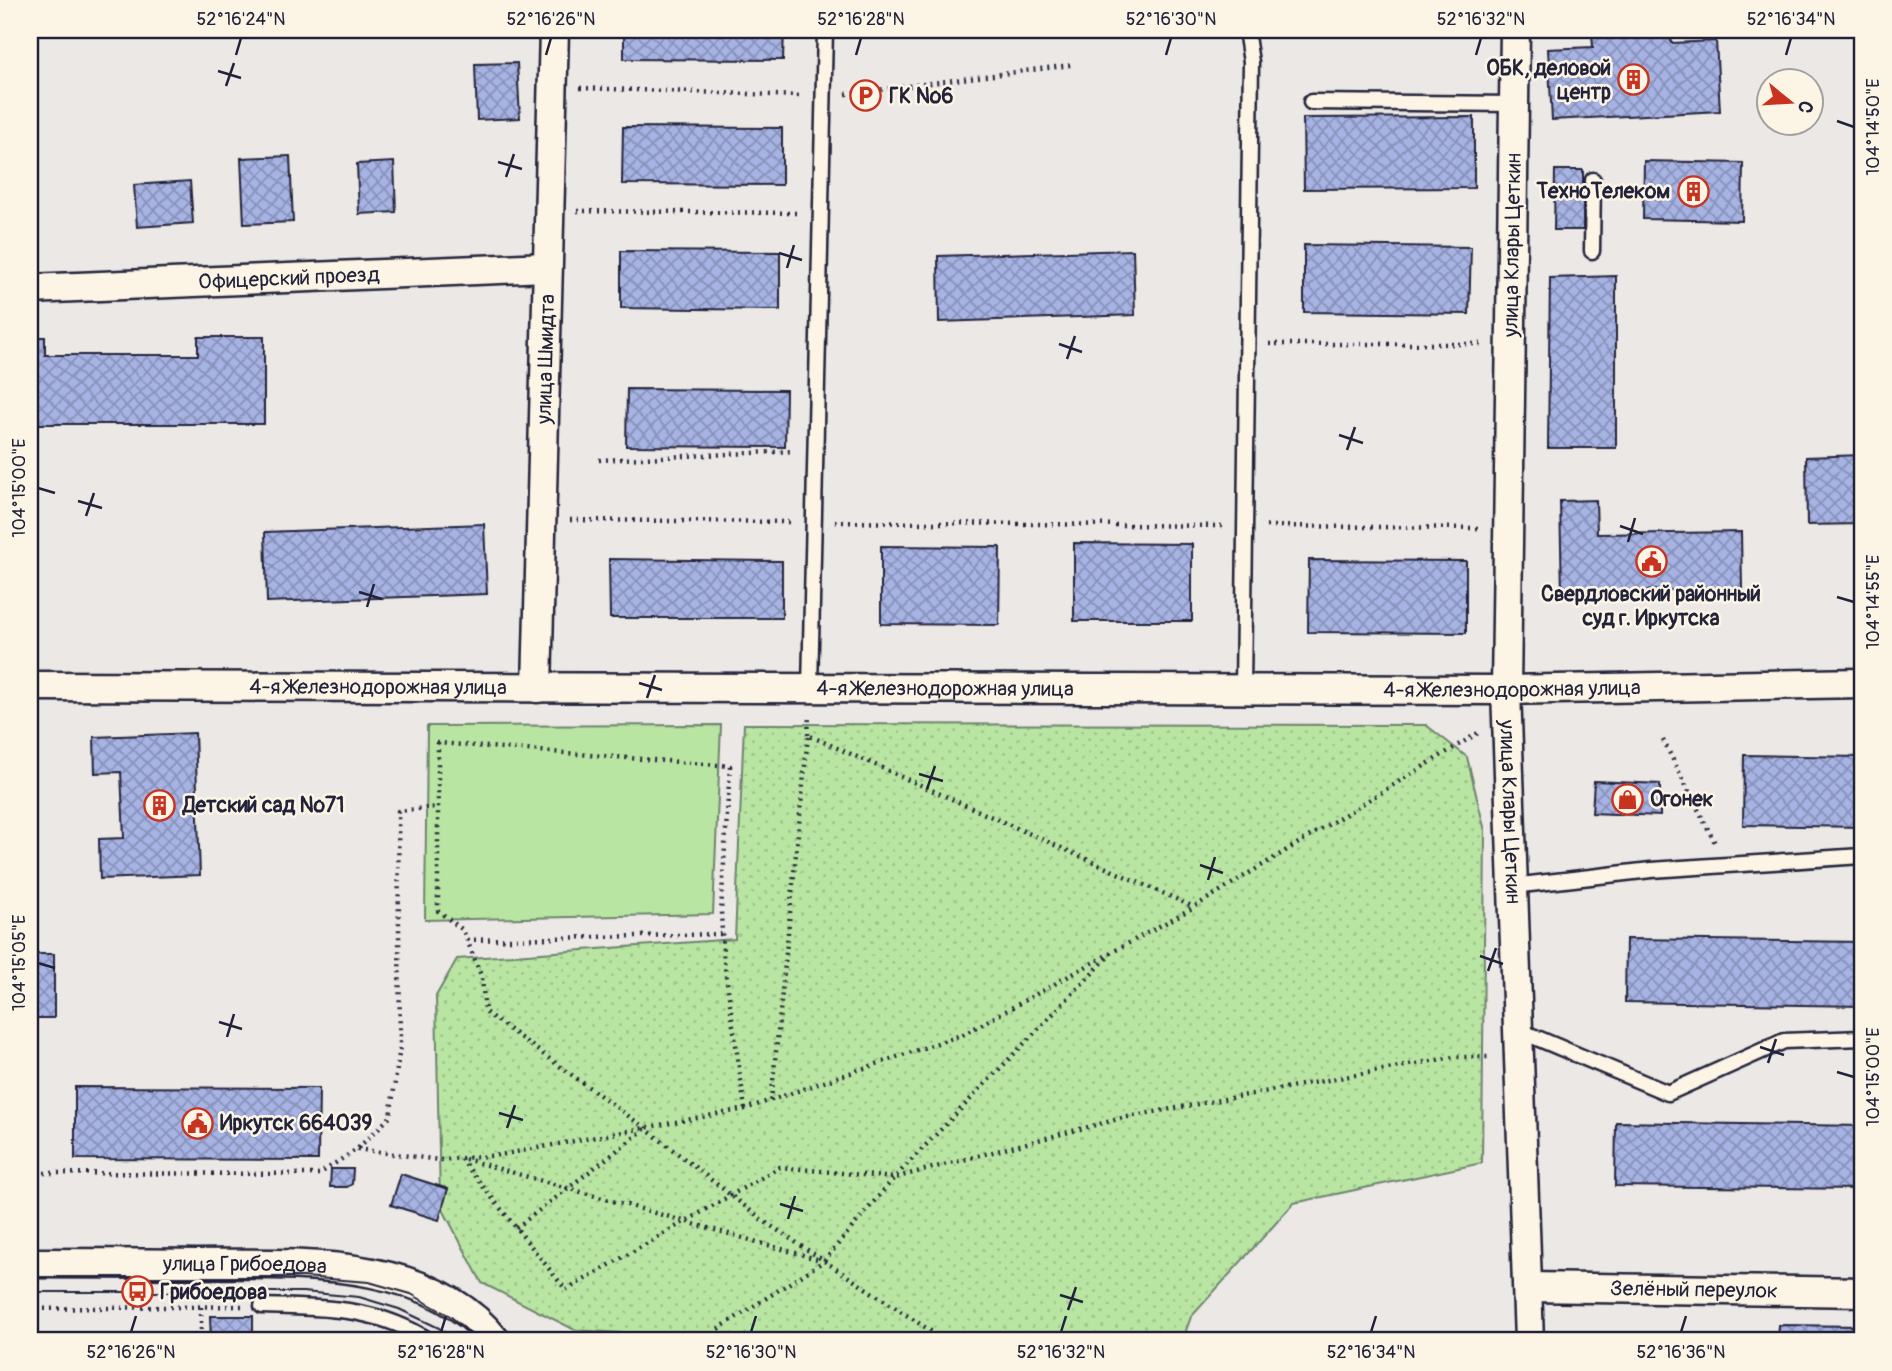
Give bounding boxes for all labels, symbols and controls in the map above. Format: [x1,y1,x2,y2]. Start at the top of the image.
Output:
text: 52°16'24"N [197,8,285,31]
text: 52°16'26"N [507,8,595,31]
text: 52°16'28"N [817,8,905,31]
text: 52°16'30"N [1126,8,1216,31]
text: 52°16'32"N [1437,8,1525,31]
text: 52°16'34"N [1747,8,1835,31]
place label: ОБК, деловой центр [1486,55,1611,106]
building icon: ОБК, деловой центр [1617,63,1651,97]
north arrow [1756,66,1826,136]
text: 104°14'50"E [1862,78,1885,176]
parking icon: ГК №6 [849,79,883,113]
place label: ГК №6 [889,83,953,110]
text: С [1792,98,1818,116]
street label: улица Клары Цеткин [1497,153,1528,338]
building icon: ТехноТелеком [1676,174,1710,208]
place label: ТехноТелеком [1535,178,1670,205]
street label: Офицерский проезд [198,261,380,296]
street label: улица Шмидта [531,294,561,426]
text: 104°15'00"E [8,438,31,538]
public building icon: Свердловский районный суд г. Иркутска [1634,545,1668,579]
text: 104°14'55"E [1862,555,1885,649]
place label: Свердловский районный суд г. Иркутска [1541,581,1761,632]
street label: 4-я Железнодорожная улица [249,674,507,701]
street label: 4-я Железнодорожная улица [1383,674,1641,704]
street label: 4-я Железнодорожная улица [816,675,1074,703]
street label: улица Клары Цеткин [1493,718,1527,904]
shop icon: Огонек [1610,782,1644,816]
place label: Огонек [1650,786,1714,813]
building icon: Детский сад №71 [143,788,177,822]
place label: Детский сад №71 [181,792,344,819]
text: 104°15'05"E [8,915,31,1011]
text: 104°15'00"E [1862,1027,1885,1127]
public building icon: Иркутск 664039 [180,1106,214,1140]
place label: Иркутск 664039 [220,1110,373,1137]
street label: улица Грибоедова [162,1251,328,1281]
bus stop icon: Грибоедова [120,1275,154,1309]
street label: Зелёный переулок [1610,1275,1778,1305]
place label: Грибоедова [160,1279,267,1306]
text: 52°16'26"N [87,1341,175,1364]
text: 52°16'28"N [397,1341,485,1364]
text: 52°16'30"N [706,1341,796,1364]
text: 52°16'32"N [1017,1341,1105,1364]
text: 52°16'34"N [1327,1341,1415,1364]
text: 52°16'36"N [1637,1341,1725,1364]

